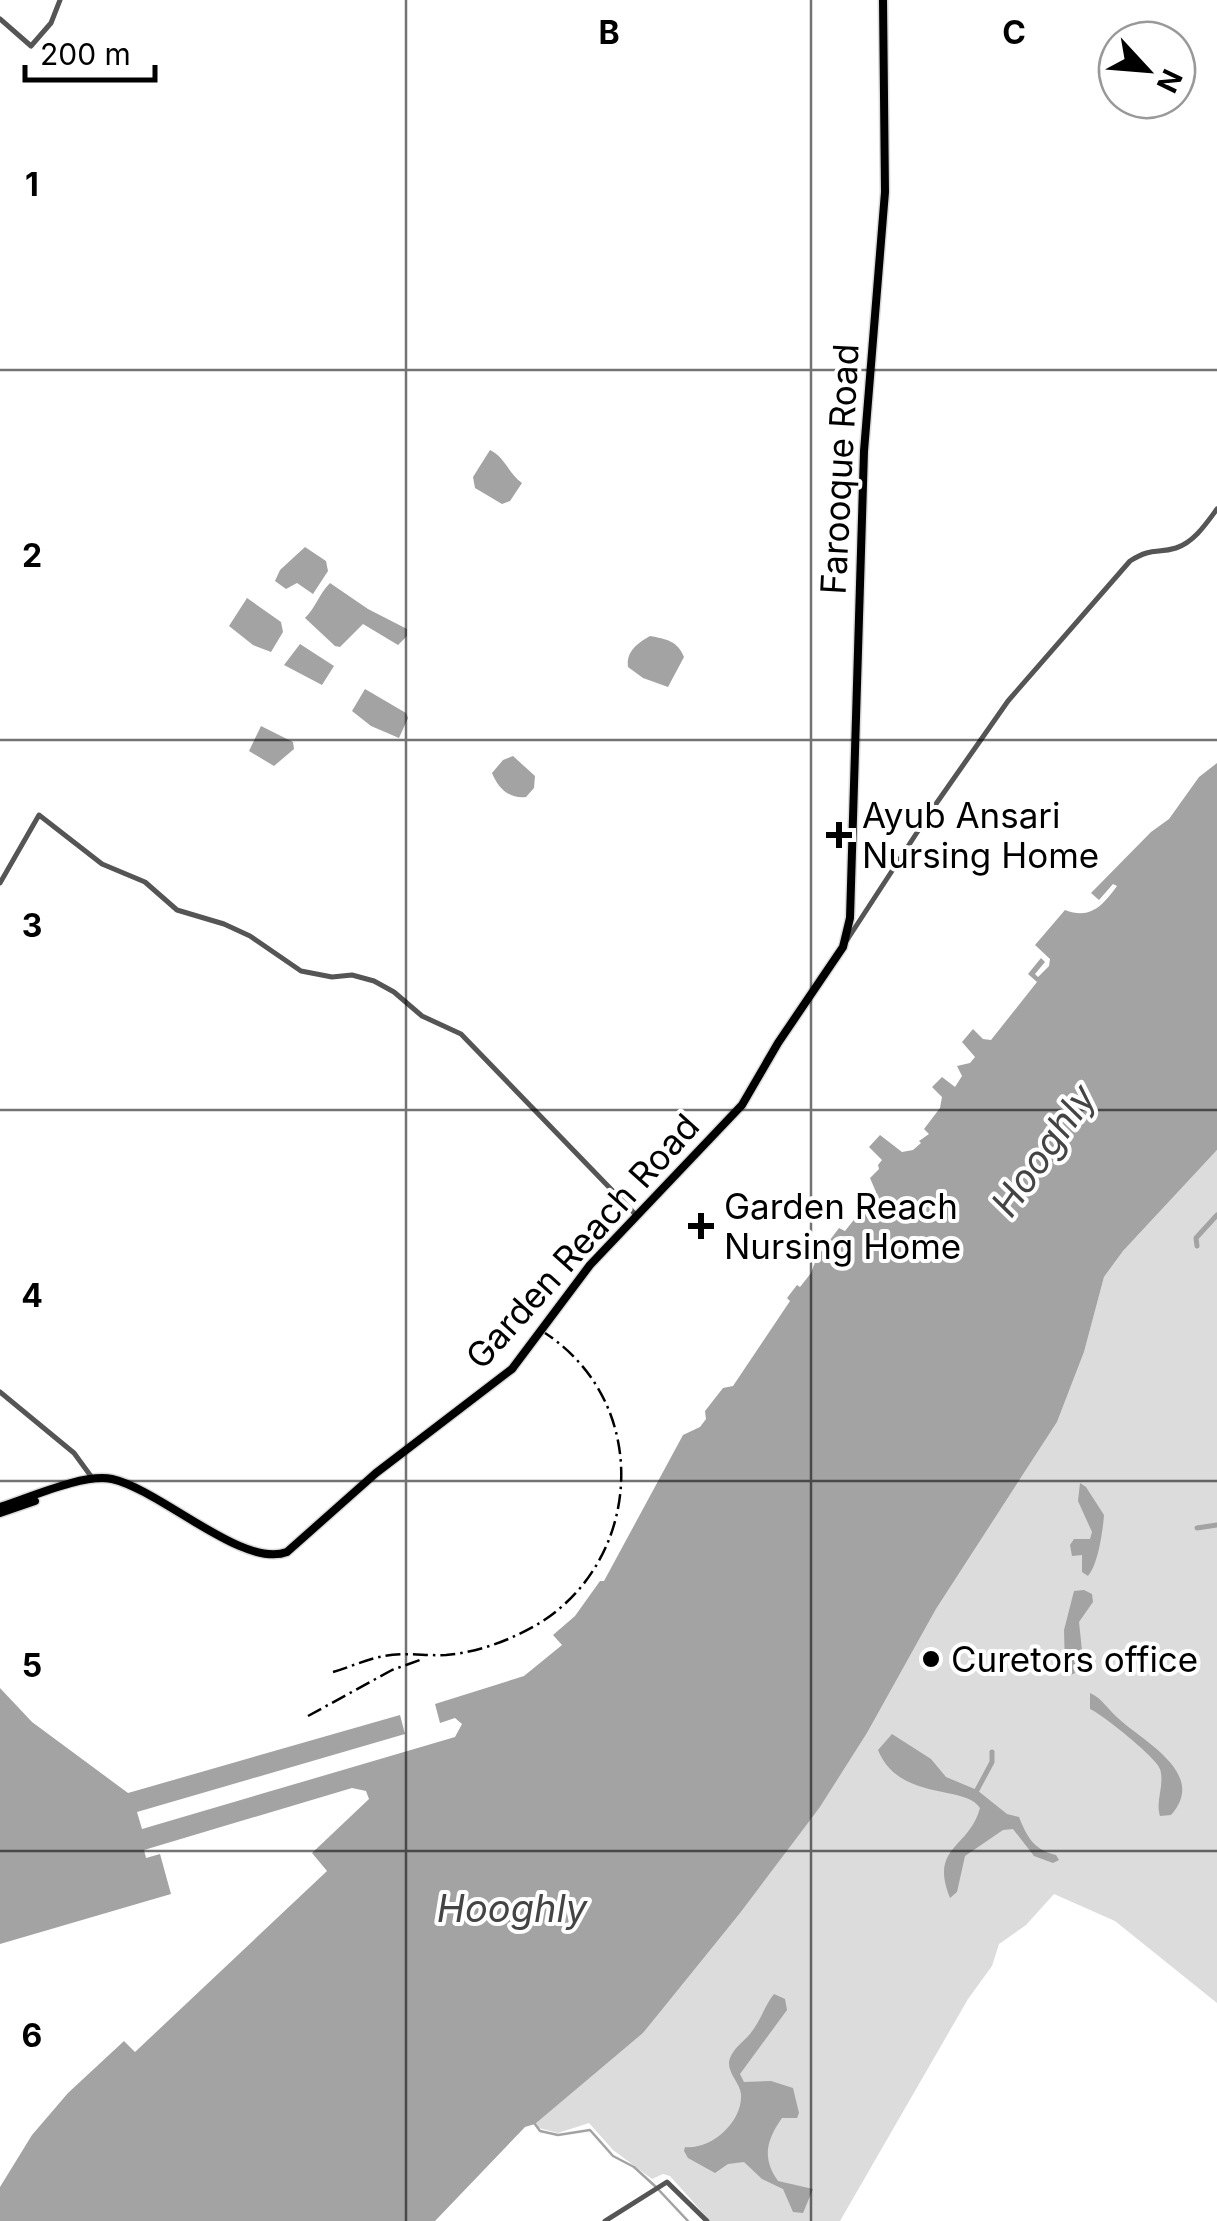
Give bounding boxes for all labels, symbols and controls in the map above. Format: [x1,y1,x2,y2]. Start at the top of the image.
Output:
text: B [598,13,620,52]
text: C [1002,13,1026,52]
scale bar [25,20,155,82]
north arrow [1097,20,1197,120]
text: 200 m [40,36,131,72]
text: N [1150,64,1189,98]
text: 1 [25,165,39,204]
street label: Farooque Road [811,343,867,595]
text: 2 [22,536,42,575]
place label: Ayub Ansari Nursing Home [862,794,1099,876]
marker: Ayub Ansari Nursing Home [826,822,852,848]
text: 3 [22,906,42,945]
water label: Hooghly [981,1074,1106,1225]
street label: Garden Reach Road [457,1105,707,1377]
place label: Garden Reach Nursing Home [724,1185,961,1267]
marker: Garden Reach Nursing Home [688,1213,714,1239]
text: 4 [21,1276,43,1315]
place label: Curetors office [951,1638,1198,1680]
text: 5 [22,1646,42,1685]
marker: Curetors office [920,1648,942,1670]
water label: Hooghly [437,1885,589,1931]
text: 6 [22,2016,42,2055]

